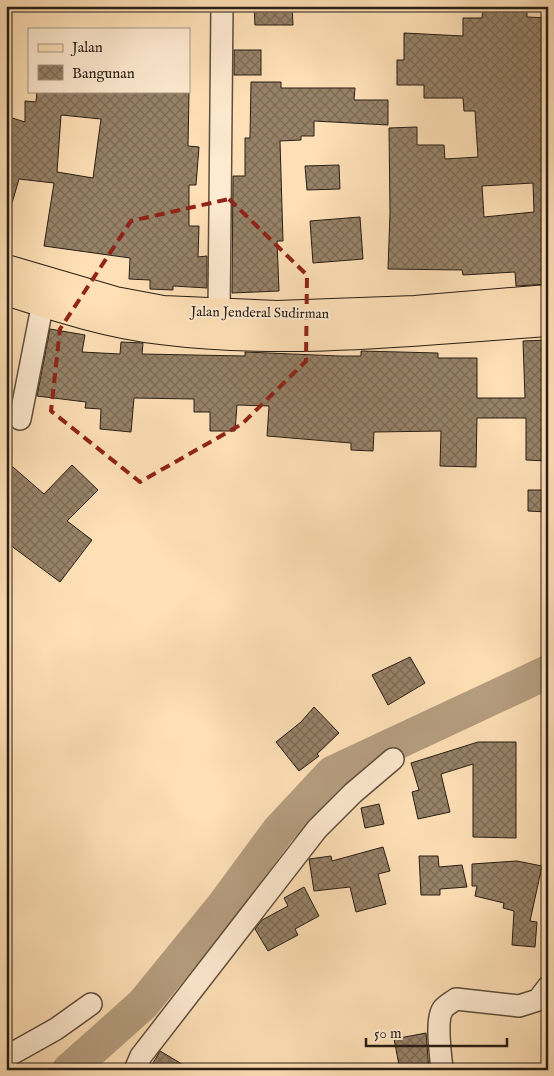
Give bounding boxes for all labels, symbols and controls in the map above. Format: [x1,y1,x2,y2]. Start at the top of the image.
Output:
legend [28,28,190,92]
text: Jalan [70,38,103,57]
text: Bangunan [72,64,135,83]
street label: Jalan Jenderal Sudirman [189,303,330,323]
scale bar [366,1016,508,1048]
text: 50 m [374,1024,402,1043]

